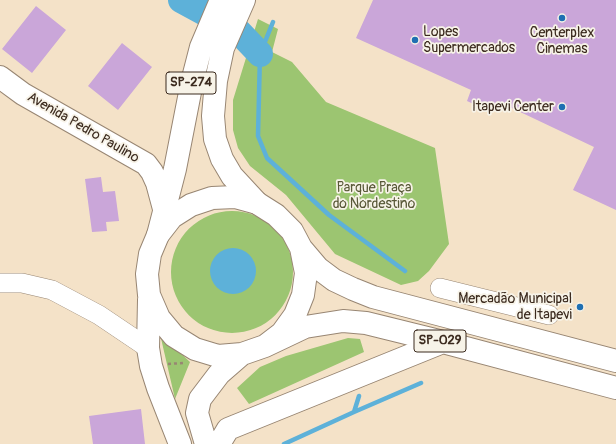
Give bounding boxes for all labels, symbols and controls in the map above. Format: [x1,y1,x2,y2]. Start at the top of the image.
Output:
marker: Centerplex Cinemas [557,13,567,23]
place label: Lopes Supermercados [423,24,515,56]
place label: Centerplex Cinemas [530,25,594,58]
marker: Lopes Supermercados [410,35,420,45]
road number: SP-274 [166,72,216,94]
street label: Avenida Pedro Paulino [24,89,142,167]
place label: Itapevi Center [472,99,554,115]
marker: Itapevi Center [557,102,567,112]
park label: Parque Praça do Nordestino [333,180,415,212]
place label: Mercadão Municipal de Itapevi [458,291,572,324]
marker: Mercadão Municipal de Itapevi [575,302,585,312]
road number: SP-029 [414,330,466,352]

